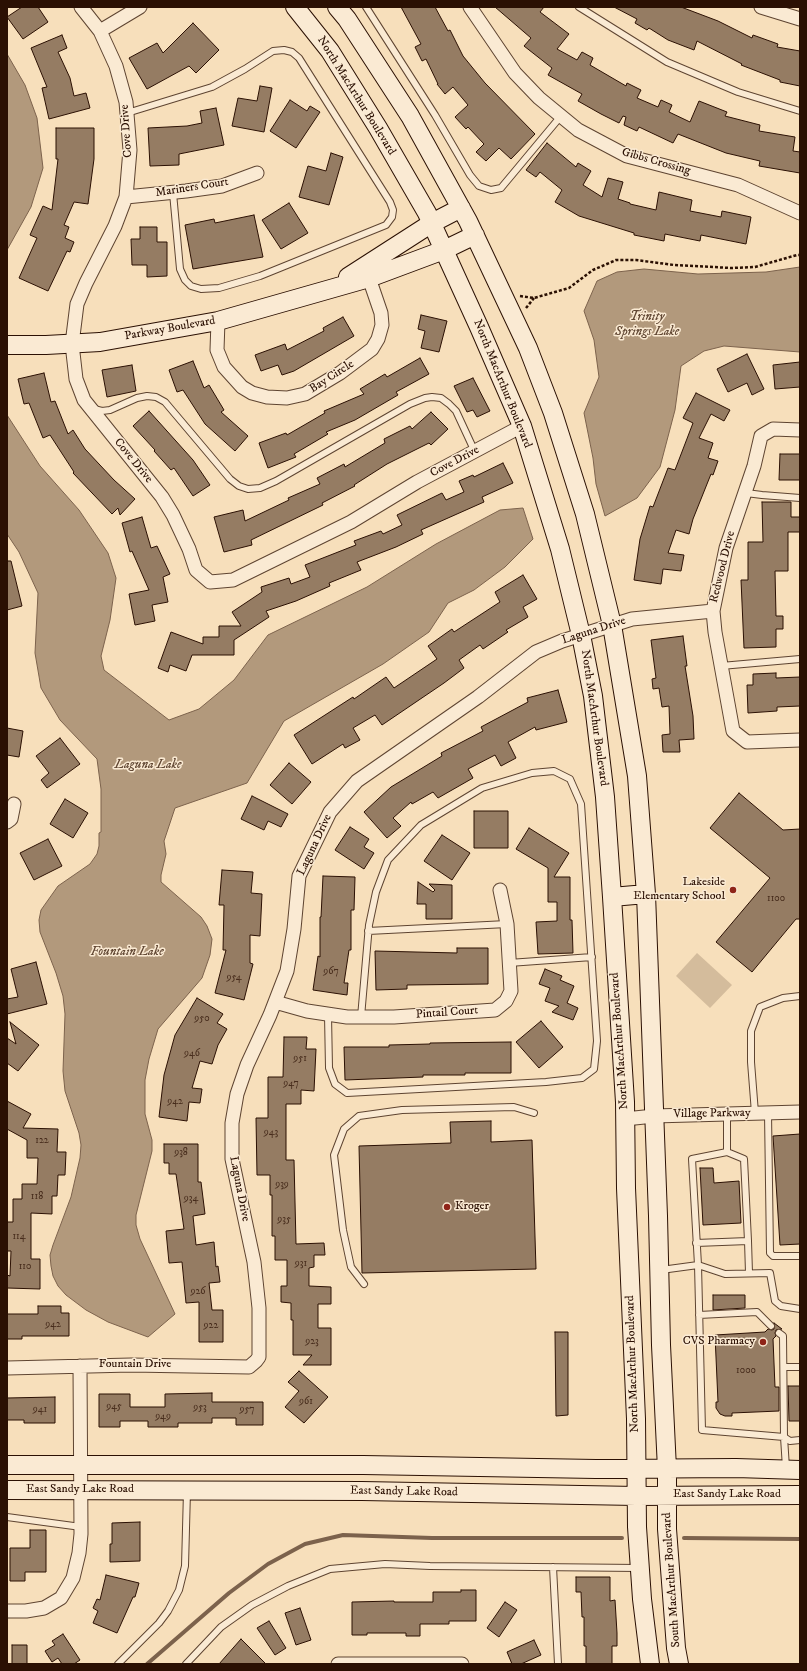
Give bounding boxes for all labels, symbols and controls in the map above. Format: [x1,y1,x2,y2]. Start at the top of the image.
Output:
street label: North MacArthur Boulevard [313,34,399,158]
street label: Cove Drive [118,104,136,158]
street label: Gibbs Crossing [620,145,692,179]
street label: Mariners Court [154,175,230,201]
water label: Trinity Springs Lake [615,309,679,340]
street label: Parkway Boulevard [123,314,217,344]
street label: North MacArthur Boulevard [470,318,534,450]
street label: Bay Circle [307,357,357,397]
street label: Cove Drive [111,436,155,486]
street label: Cove Drive [428,443,482,481]
street label: Redwood Drive [707,530,739,604]
street label: Laguna Drive [560,614,628,648]
street label: North MacArthur Boulevard [577,649,611,787]
water label: Laguna Lake [115,757,181,773]
street label: Laguna Drive [295,812,335,878]
place label: Lakeside Elementary School [633,876,725,904]
marker: Lakeside Elementary School [728,885,738,895]
house number: 1100 [767,893,785,905]
water label: Fountain Lake [90,944,164,960]
house number: 967 [323,966,339,978]
house number: 954 [226,972,242,984]
street label: North MacArthur Boulevard [608,972,632,1110]
street label: Pintail Court [415,1004,479,1022]
house number: 950 [194,1013,210,1025]
house number: 946 [184,1048,200,1060]
house number: 951 [293,1053,307,1065]
house number: 947 [283,1078,299,1090]
house number: 942 [167,1096,183,1108]
street label: Village Parkway [673,1106,751,1122]
house number: 943 [264,1127,278,1139]
house number: 122 [35,1135,49,1147]
house number: 938 [174,1147,188,1159]
street label: Laguna Drive [226,1155,252,1223]
house number: 939 [275,1179,289,1191]
house number: 118 [31,1191,43,1203]
house number: 934 [184,1193,198,1205]
place label: Kroger [455,1200,489,1214]
marker: Kroger [442,1202,452,1212]
house number: 935 [277,1214,291,1226]
house number: 114 [12,1231,26,1243]
house number: 931 [295,1258,307,1270]
house number: 110 [19,1261,31,1273]
house number: 926 [190,1286,206,1298]
street label: North MacArthur Boulevard [623,1295,643,1433]
house number: 942 [45,1319,61,1331]
house number: 922 [204,1320,218,1332]
place label: CVS Pharmacy [683,1335,755,1349]
house number: 923 [305,1336,319,1348]
marker: CVS Pharmacy [758,1337,768,1347]
street label: Fountain Drive [99,1358,171,1372]
house number: 1000 [736,1365,756,1377]
house number: 961 [299,1396,313,1408]
house number: 945 [106,1401,122,1413]
house number: 953 [193,1402,207,1414]
house number: 941 [33,1404,47,1416]
house number: 957 [239,1404,255,1416]
house number: 949 [155,1411,171,1423]
street label: East Sandy Lake Road [26,1483,134,1497]
street label: East Sandy Lake Road [350,1484,458,1500]
street label: East Sandy Lake Road [673,1488,781,1502]
street label: South MacArthur Boulevard [660,1512,684,1648]

